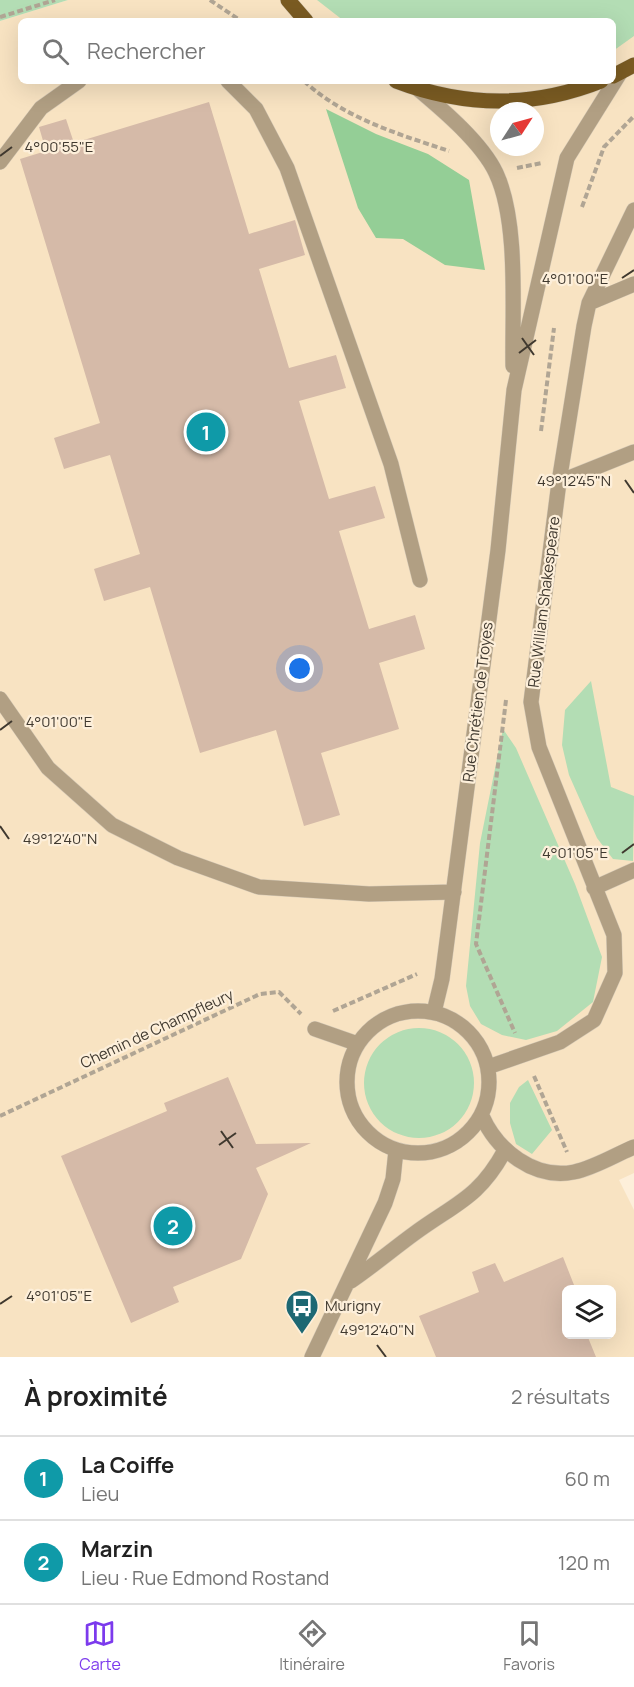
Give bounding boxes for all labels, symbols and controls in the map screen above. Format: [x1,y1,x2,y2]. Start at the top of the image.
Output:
search box [18,18,616,84]
icon: search [39,35,72,68]
text: Rechercher [87,36,206,66]
north arrow [490,102,544,156]
text: 4°00'55"E [25,136,93,157]
text: 4°01'00"E [542,268,608,289]
pin: 1 [186,410,226,454]
text: 49°12'45"N [537,470,611,491]
street label: Rue William Shakespeare [523,515,564,689]
street label: Rue Chrétien de Troyes [457,621,498,783]
your location [285,654,314,683]
text: 4°01'00"E [26,711,92,732]
text: 49°12'40"N [23,828,97,849]
text: 4°01'05"E [542,842,608,863]
street label: Chemin de Champfleury [77,984,237,1073]
pin: 2 [154,1204,192,1248]
text: 4°01'05"E [26,1285,92,1306]
map controls [562,1285,616,1339]
button: layers [562,1285,616,1339]
bus stop icon: Murigny [284,1288,320,1335]
place label: Murigny [325,1295,381,1316]
text: 49°12'40"N [340,1319,414,1340]
text: À proximité [24,1378,168,1414]
text: 2 résultats [511,1383,610,1410]
text: La Coiffe [81,1450,174,1480]
text: 1 [39,1465,48,1492]
text: 60 m [564,1465,610,1492]
text: Lieu [81,1480,119,1507]
text: Marzin [81,1534,153,1564]
text: 2 [38,1549,49,1576]
text: 120 m [558,1549,610,1576]
text: Lieu · Rue Edmond Rostand [81,1564,329,1591]
tab: Carte [79,1617,121,1675]
tab: Itinéraire [279,1617,345,1675]
tab: Favoris [503,1617,555,1675]

